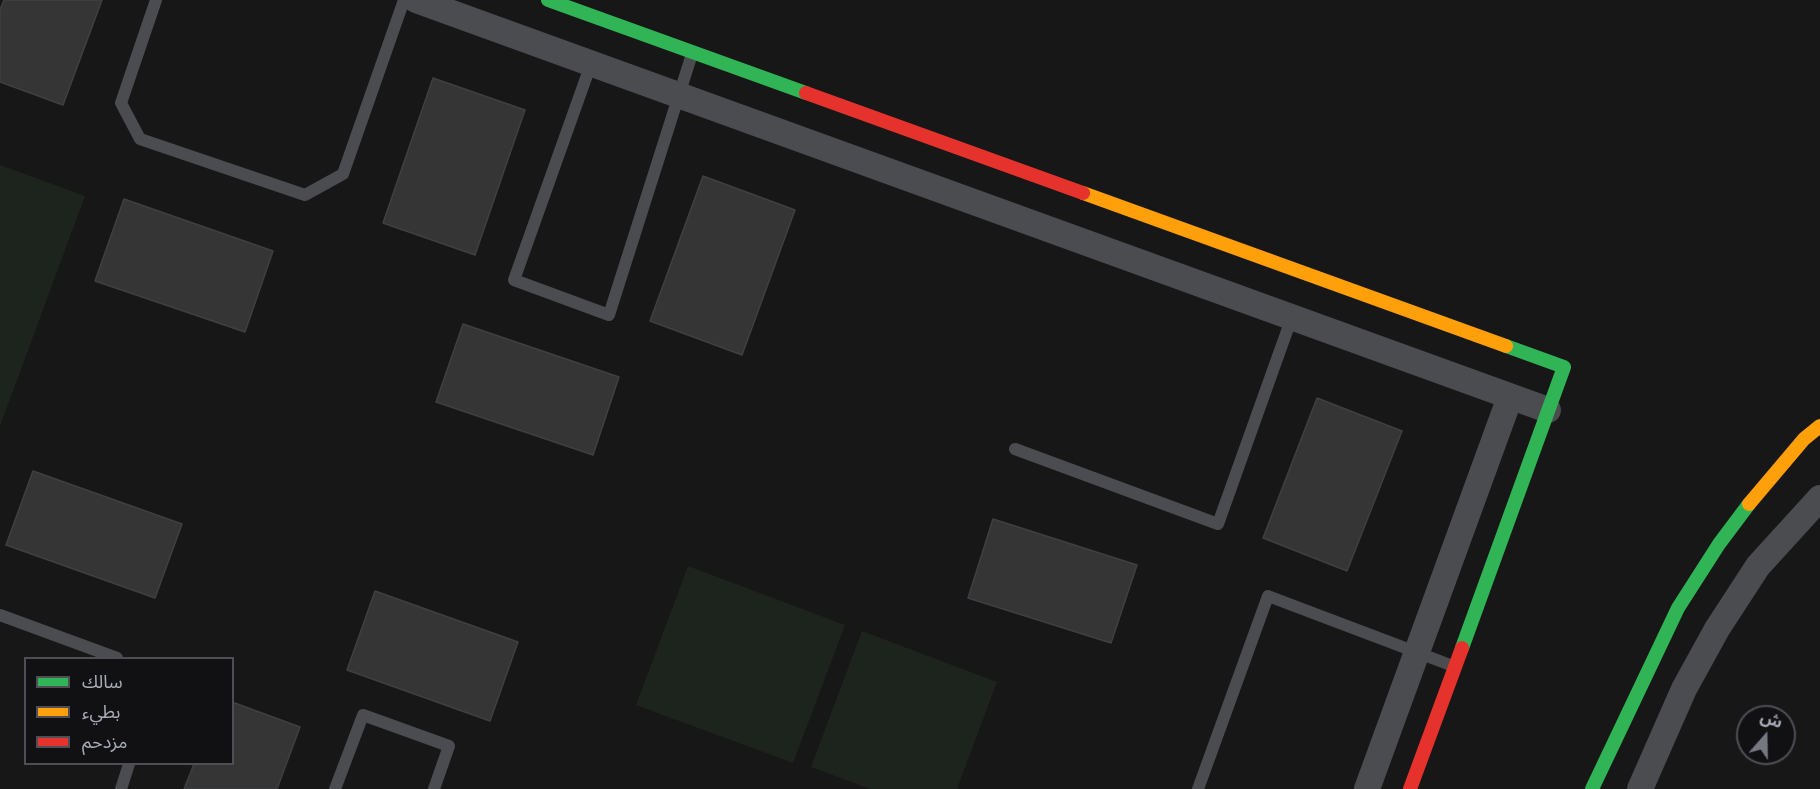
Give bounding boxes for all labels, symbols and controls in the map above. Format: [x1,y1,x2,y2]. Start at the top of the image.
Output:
legend [24,657,234,765]
text: سالك [82,671,123,693]
text: بطيء [82,701,120,723]
north arrow [1736,705,1796,765]
text: ش [1758,707,1785,733]
text: مزدحم [82,731,127,753]

